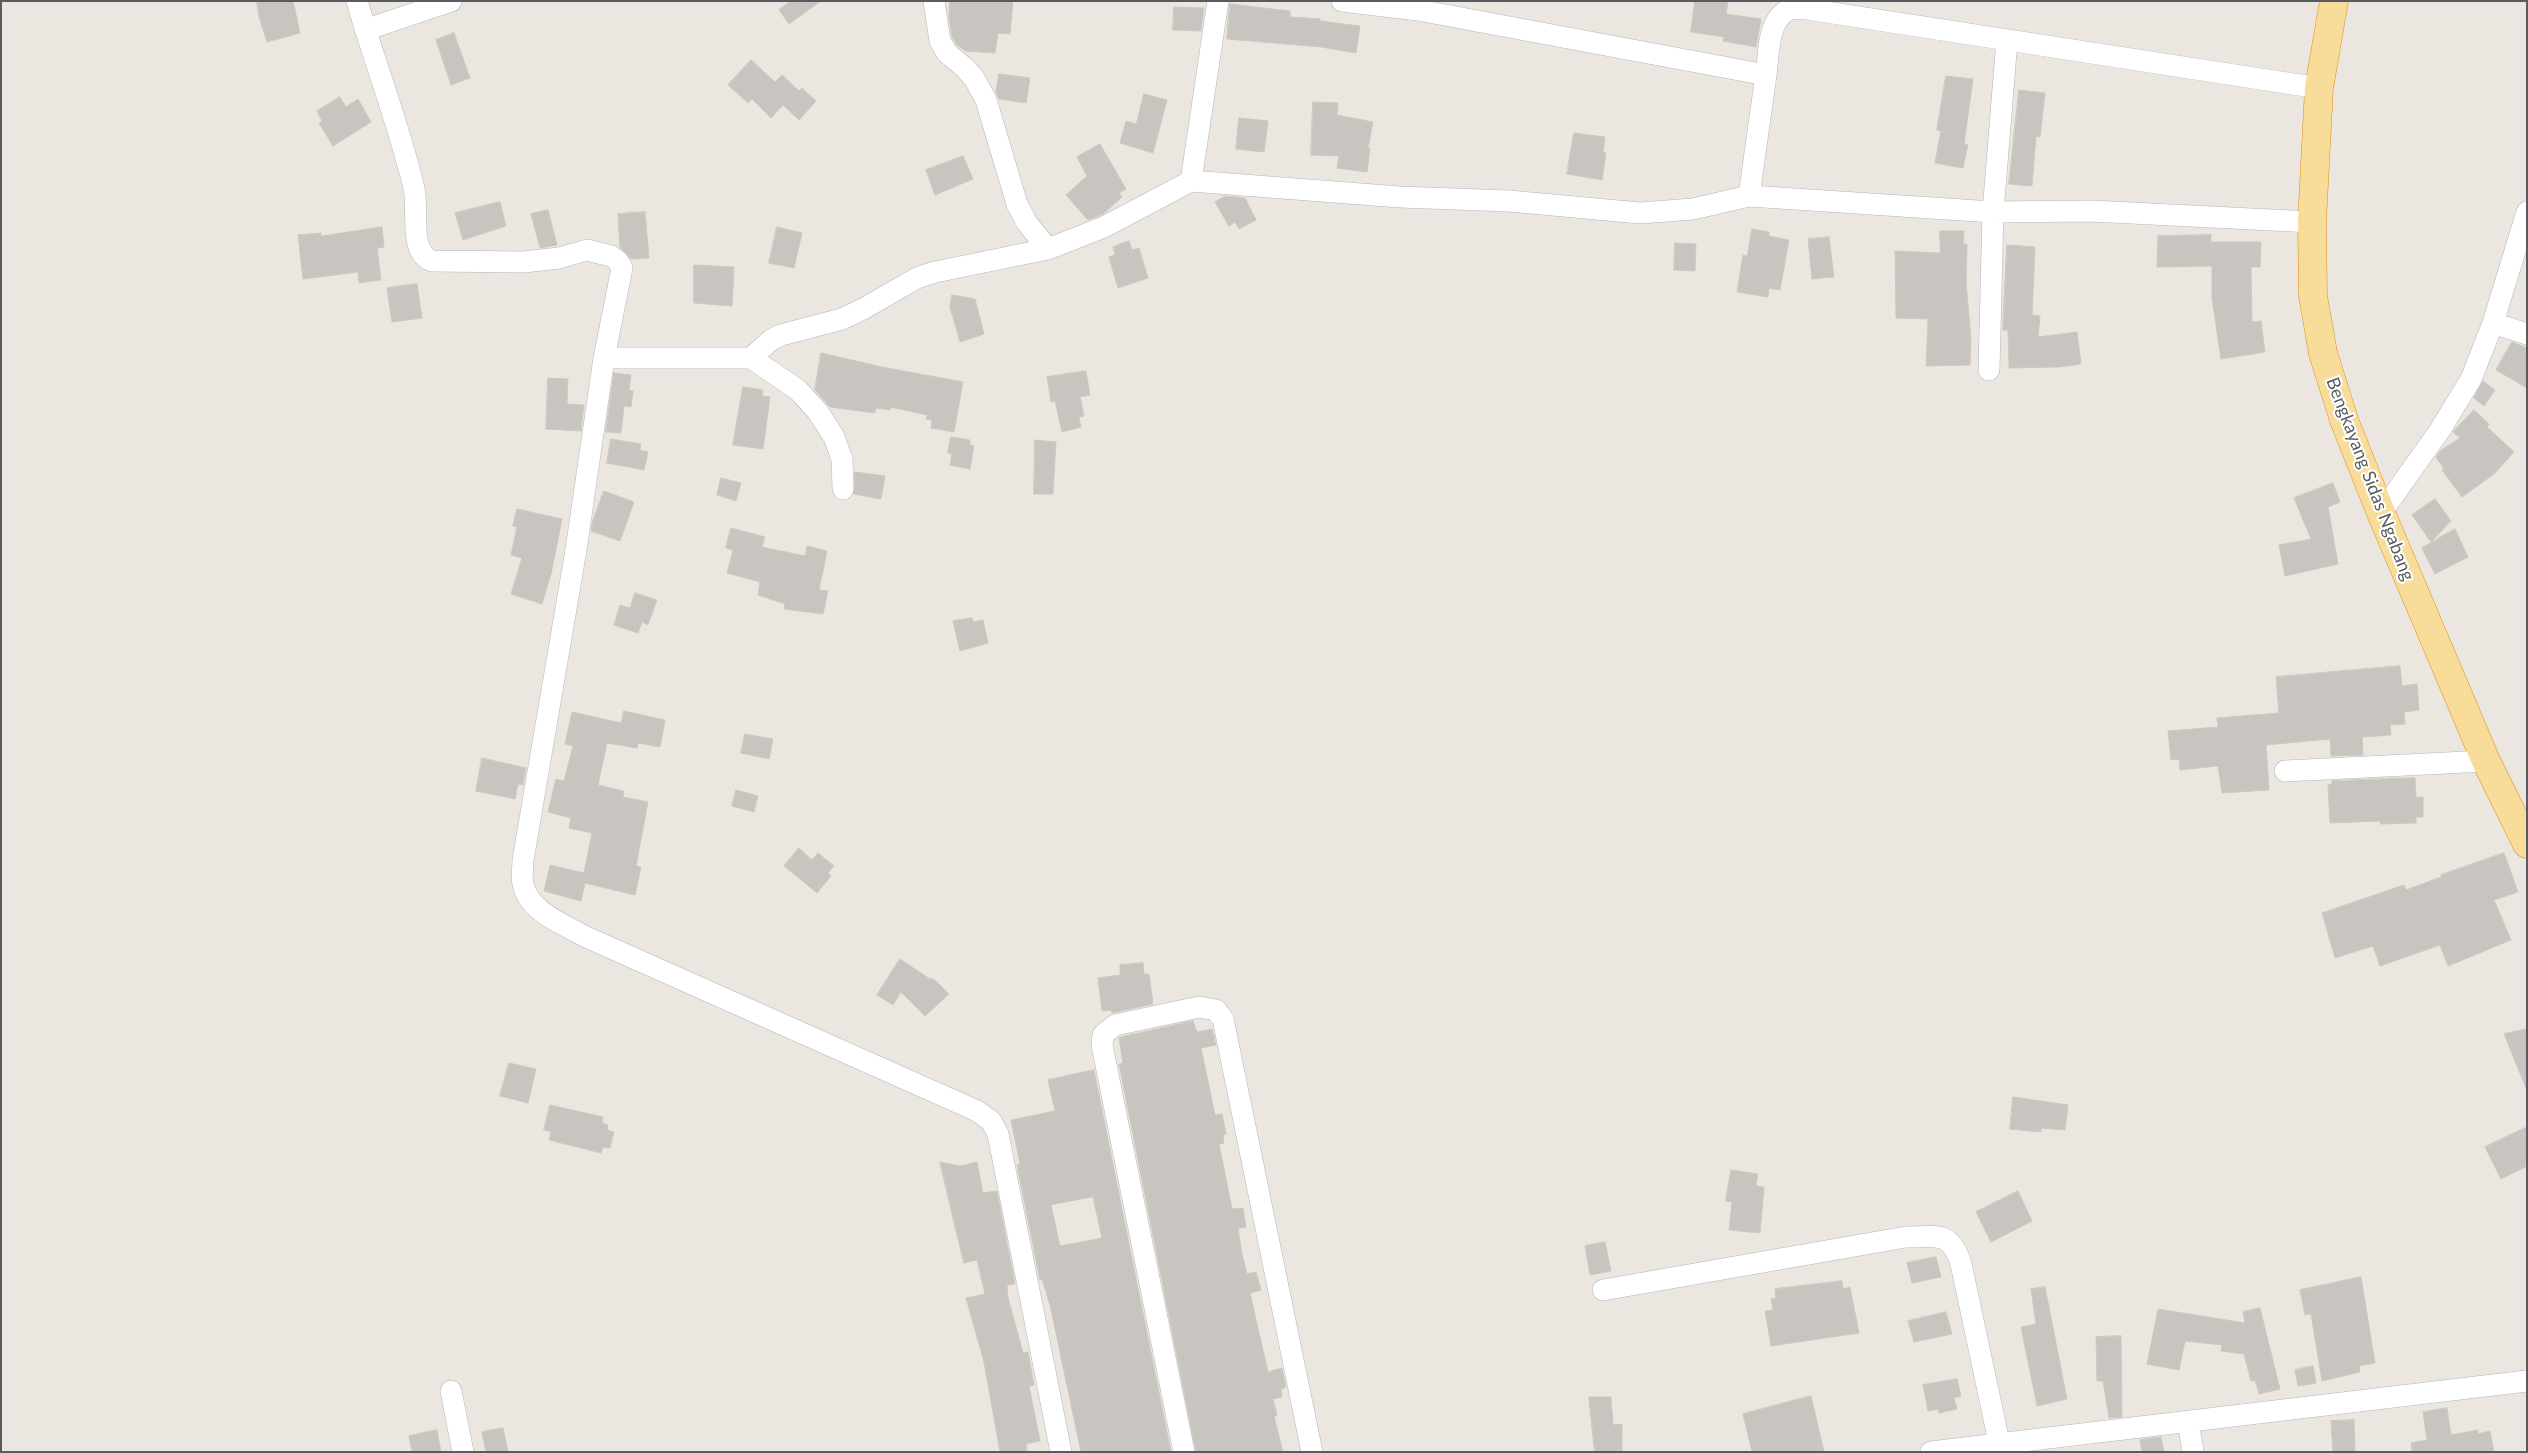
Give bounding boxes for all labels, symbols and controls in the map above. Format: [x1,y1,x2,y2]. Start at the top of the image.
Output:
street label: Bengkayang Sidas Ngabang [2321,374,2419,584]

